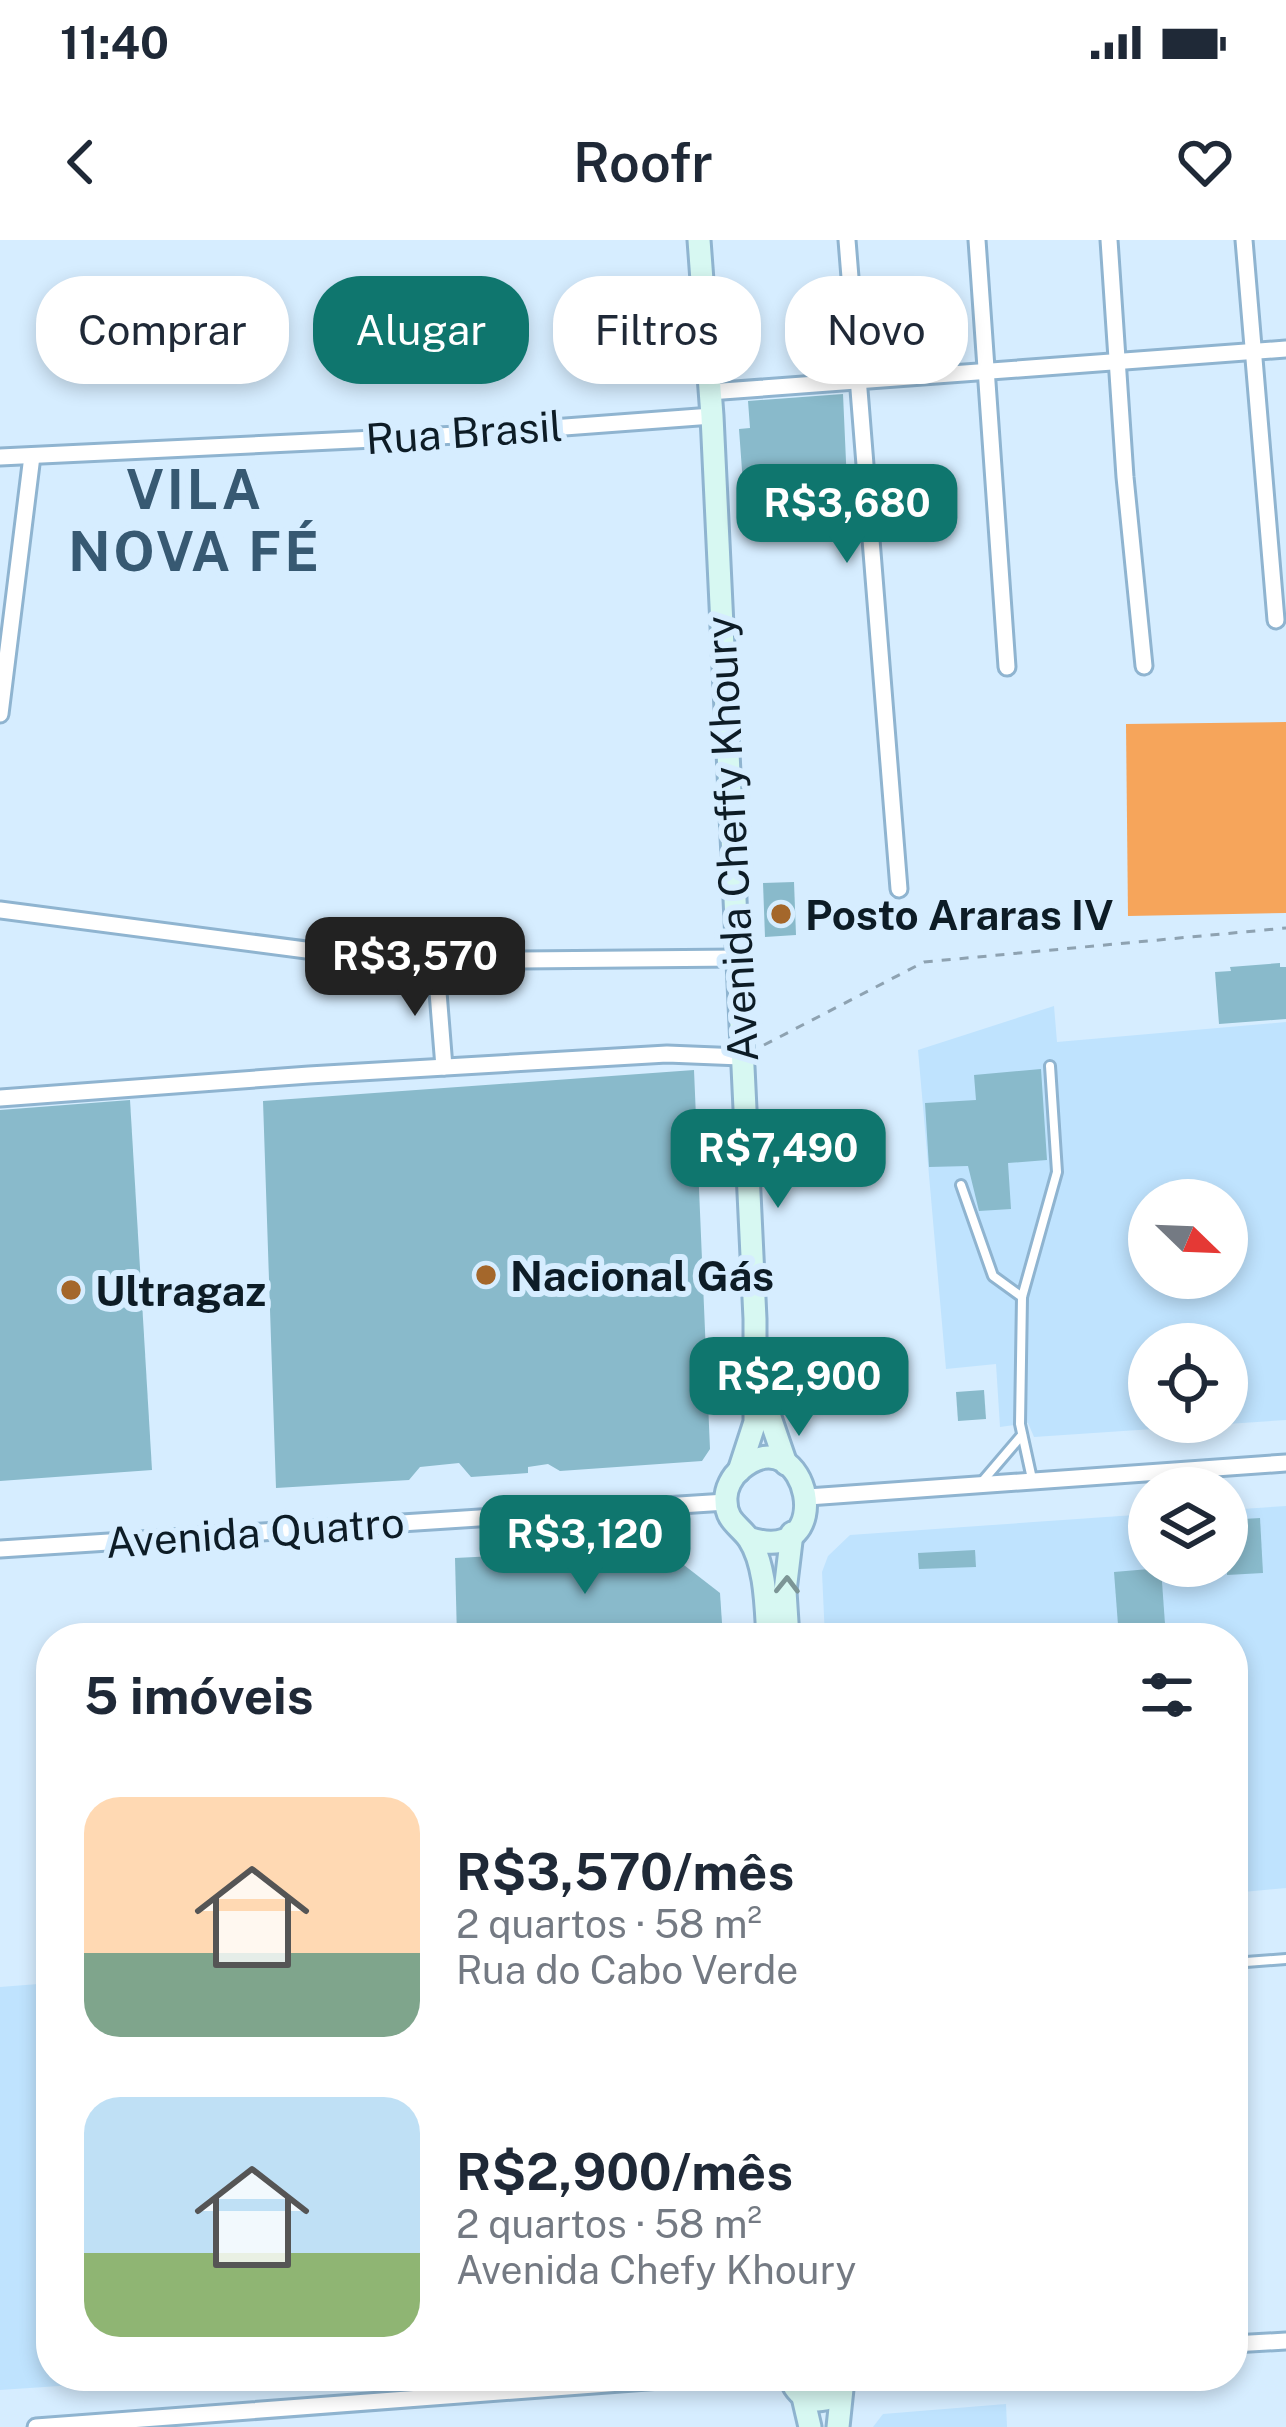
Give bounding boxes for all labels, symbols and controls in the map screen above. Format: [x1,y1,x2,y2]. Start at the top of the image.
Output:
text: 11:40 [60,16,169,69]
icon: back [48,129,114,195]
icon: heart [1172,129,1238,195]
text: Roofr [573,131,713,194]
chip: Comprar [36,276,289,384]
chip: Alugar [313,276,529,384]
chip: Filtros [553,276,761,384]
chip: Novo [785,276,968,384]
street label: Rua Brasil [364,401,564,463]
district label: VILA NOVA FÉ [68,458,322,583]
pin: R$3,680 [736,464,958,566]
text: R$3,680 [763,480,931,526]
street label: Avenida Cheffy Khoury [695,615,767,1063]
place label: Posto Araras IV [805,890,1113,939]
marker: Posto Araras IV [768,901,794,927]
pin: R$3,570 [304,917,526,1019]
text: R$3,570 [332,933,498,979]
pin: R$7,490 [667,1109,889,1211]
text: R$7,490 [698,1125,858,1171]
north arrow [1128,1179,1248,1299]
map controls [1128,1179,1248,1587]
place label: Nacional Gás [510,1251,774,1300]
marker: Nacional Gás [473,1262,499,1288]
place label: Ultragaz [95,1266,266,1315]
marker: Ultragaz [58,1277,84,1303]
button: locate [1128,1323,1248,1443]
pin: R$2,900 [688,1337,910,1439]
text: R$2,900 [717,1353,881,1399]
button: layers [1128,1467,1248,1587]
pin: R$3,120 [474,1495,696,1597]
street label: Avenida Quatro [104,1497,406,1567]
text: R$3,120 [506,1511,664,1557]
one-way arrow [773,1576,799,1594]
icon: filters [1134,1662,1200,1728]
text: 5 imóveis [84,1666,314,1725]
text: R$3,570/mês [456,1842,794,1901]
icon: home [180,1845,324,1989]
text: 2 quartos · 58 m² [456,1901,762,1947]
text: Rua do Cabo Verde [456,1947,798,1993]
text: R$2,900/mês [456,2142,793,2201]
icon: home [180,2145,324,2289]
text: 2 quartos · 58 m² [456,2201,762,2247]
text: Avenida Chefy Khoury [456,2247,856,2293]

